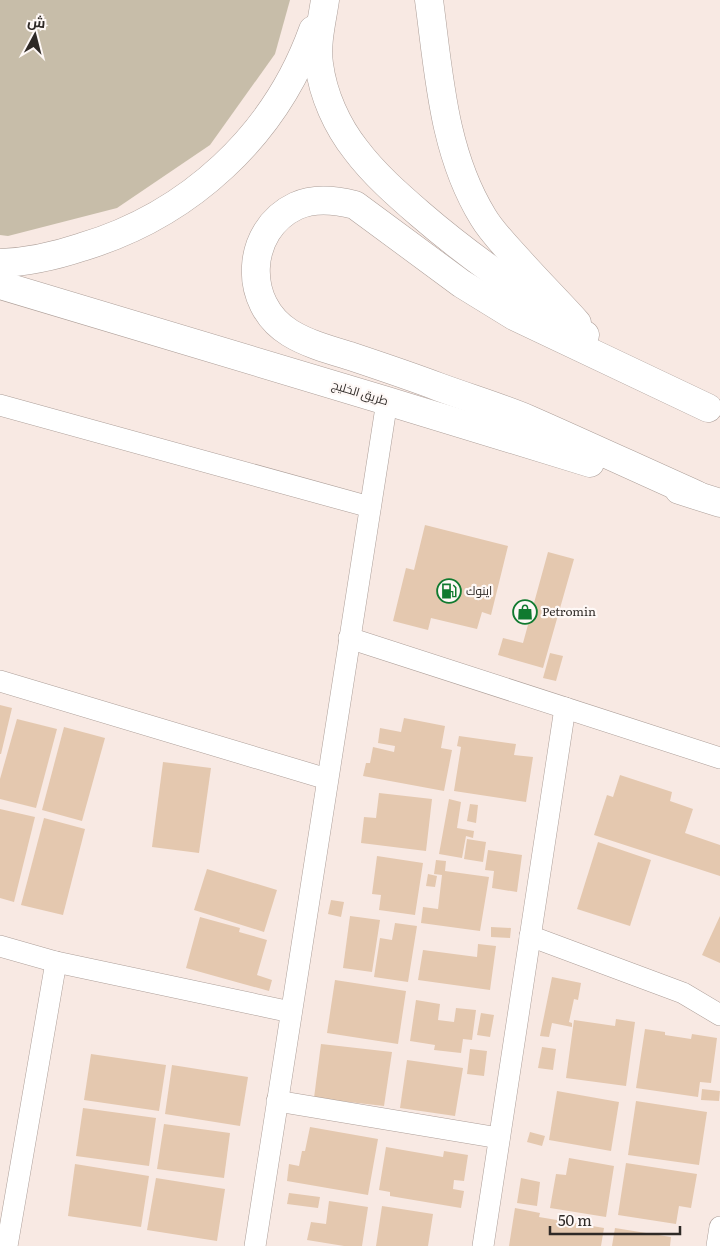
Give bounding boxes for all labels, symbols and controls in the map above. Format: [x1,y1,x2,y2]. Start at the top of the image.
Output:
north arrow [10,10,60,60]
text: ش [27,10,47,32]
street label: طريق الخليج [330,375,391,409]
fuel station icon: اينوك [436,578,462,604]
place label: اينوك [466,581,492,599]
shop icon: Petromin [512,599,538,625]
place label: Petromin [542,602,596,620]
scale bar [550,1204,680,1236]
text: 50 m [558,1208,592,1231]

